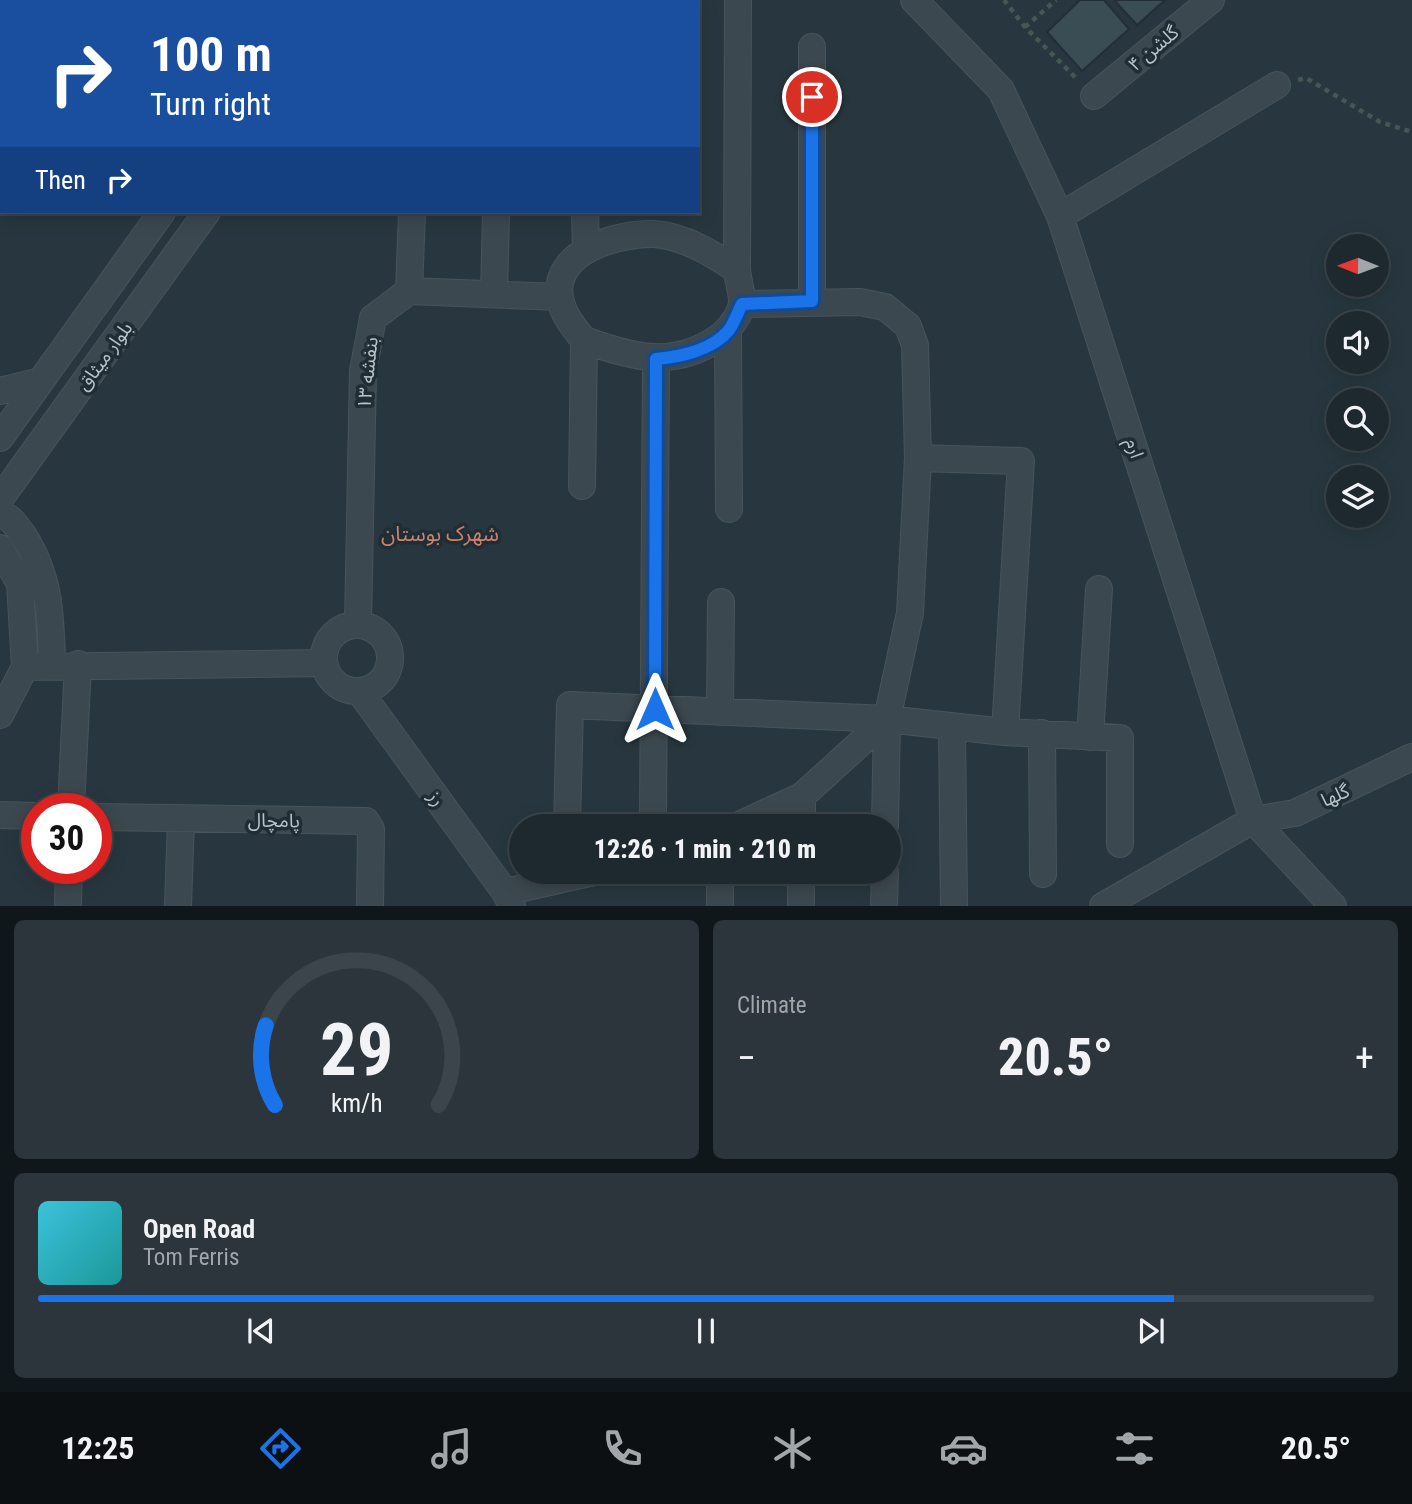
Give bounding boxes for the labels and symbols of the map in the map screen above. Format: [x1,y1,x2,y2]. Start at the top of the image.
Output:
street label: گلشن ۴ [1123,20,1184,76]
pin [782,67,842,127]
north arrow [1326,234,1390,298]
street label: بلوار میثاق [72,317,137,395]
street label: بنفشه ۱۳ [352,336,383,410]
street label: ارم [1118,435,1149,462]
district label: شهرک بوستان [381,522,499,546]
position arrow [618,672,692,746]
street label: گلها [1317,779,1354,812]
street label: رز [423,785,450,811]
speed limit sign: 30 [21,793,112,884]
street label: پامچال [248,809,300,834]

